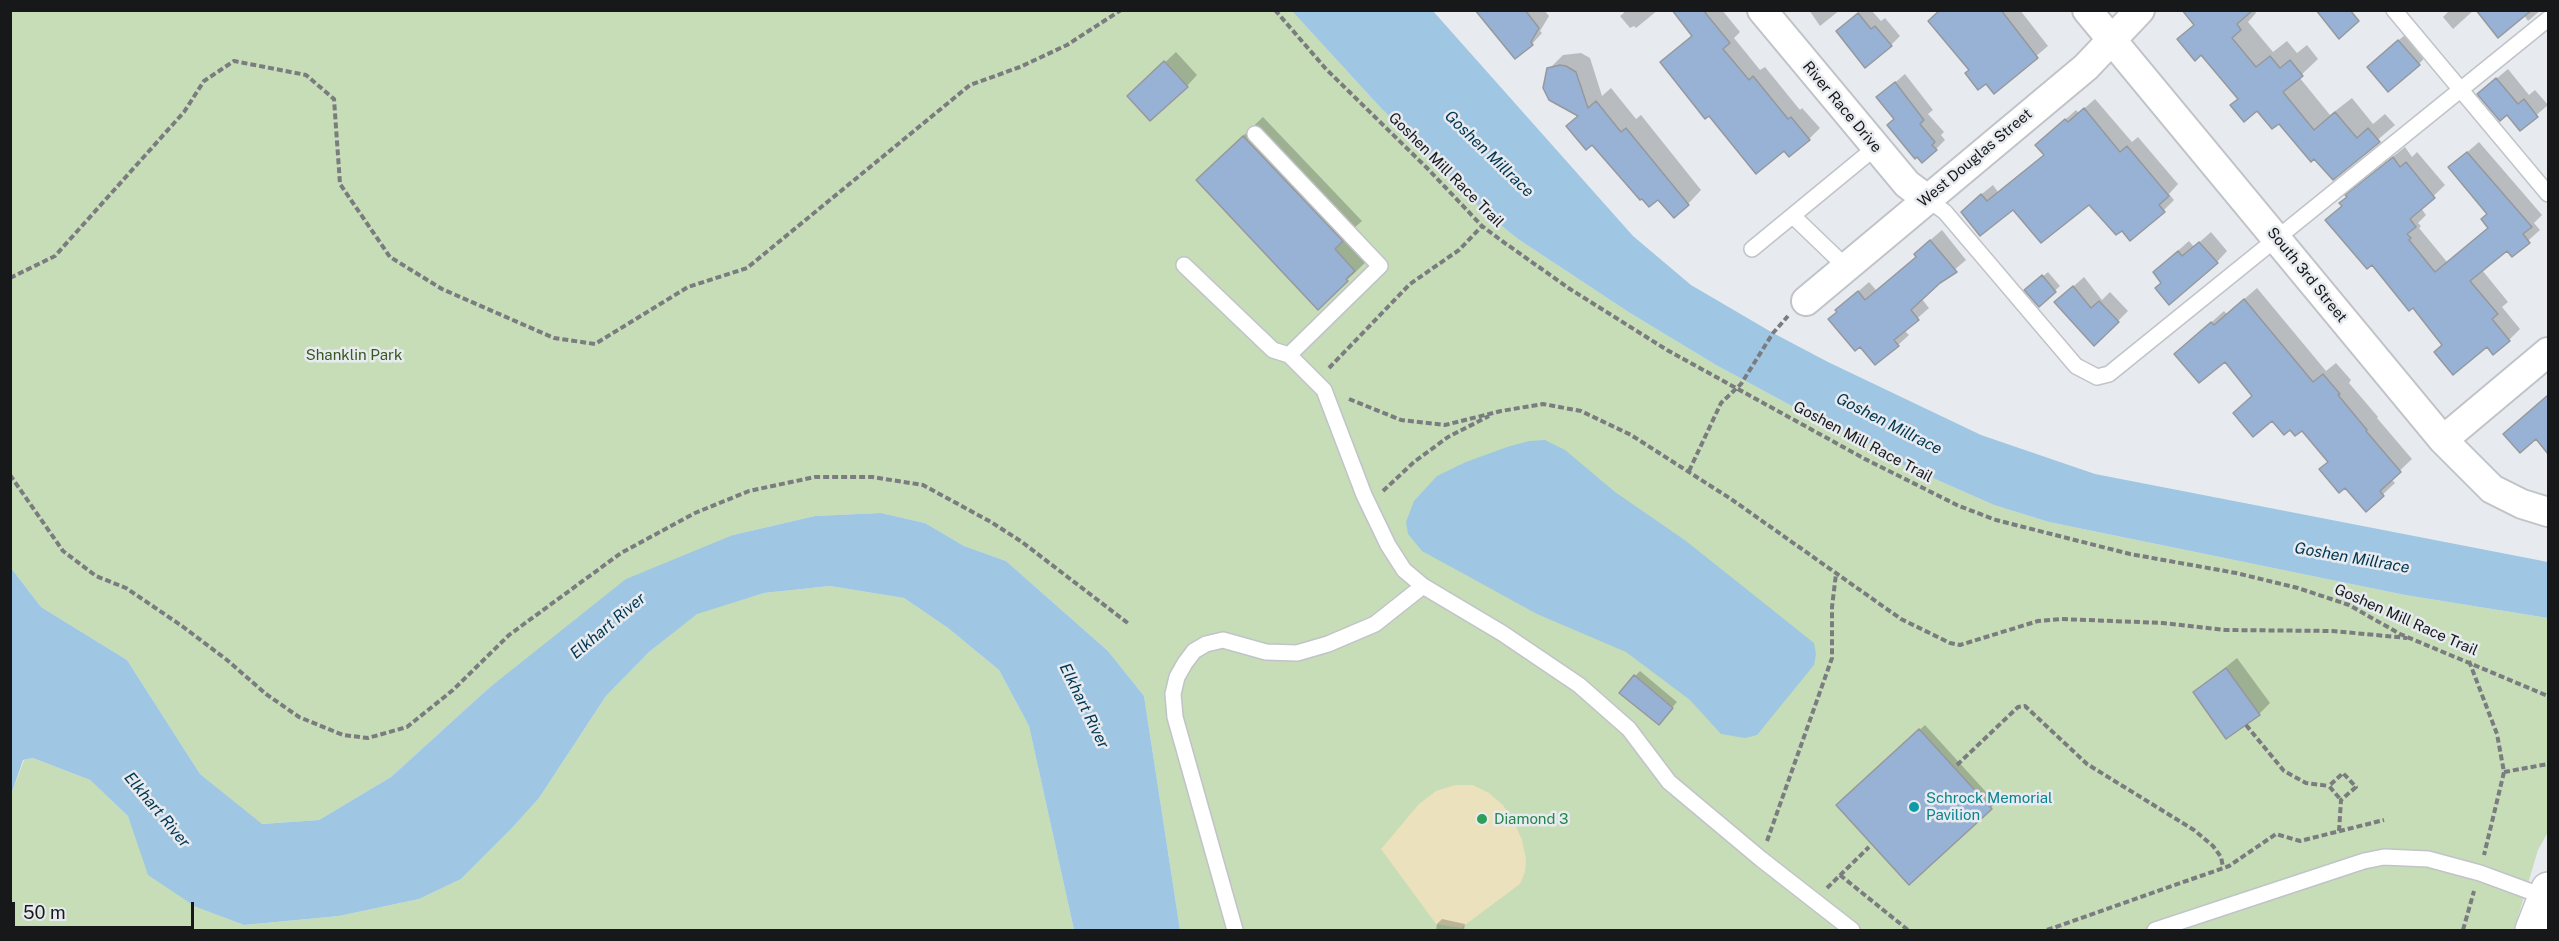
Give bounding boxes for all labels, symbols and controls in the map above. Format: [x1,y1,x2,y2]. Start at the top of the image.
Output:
street label: River Race Drive [1799,58,1885,156]
street label: West Douglas Street [1914,105,2036,211]
water label: Goshen Millrace [1440,107,1538,201]
street label: Goshen Mill Race Trail [1385,109,1507,231]
street label: South 3rd Street [2263,224,2351,326]
park label: Shanklin Park [306,346,402,364]
water label: Goshen Millrace [1833,389,1945,459]
street label: Goshen Mill Race Trail [1790,398,1936,486]
water label: Goshen Millrace [2293,538,2411,578]
street label: Goshen Mill Race Trail [2331,580,2481,660]
water label: Elkhart River [566,589,650,663]
water label: Elkhart River [1055,660,1113,752]
water label: Elkhart River [120,768,194,852]
place label: Schrock Memorial Pavilion [1926,789,2053,824]
marker: Schrock Memorial Pavilion [1907,800,1921,814]
place label: Diamond 3 [1494,810,1569,828]
marker: Diamond 3 [1475,812,1489,826]
scale bar [15,890,196,928]
text: 50 m [23,902,66,923]

